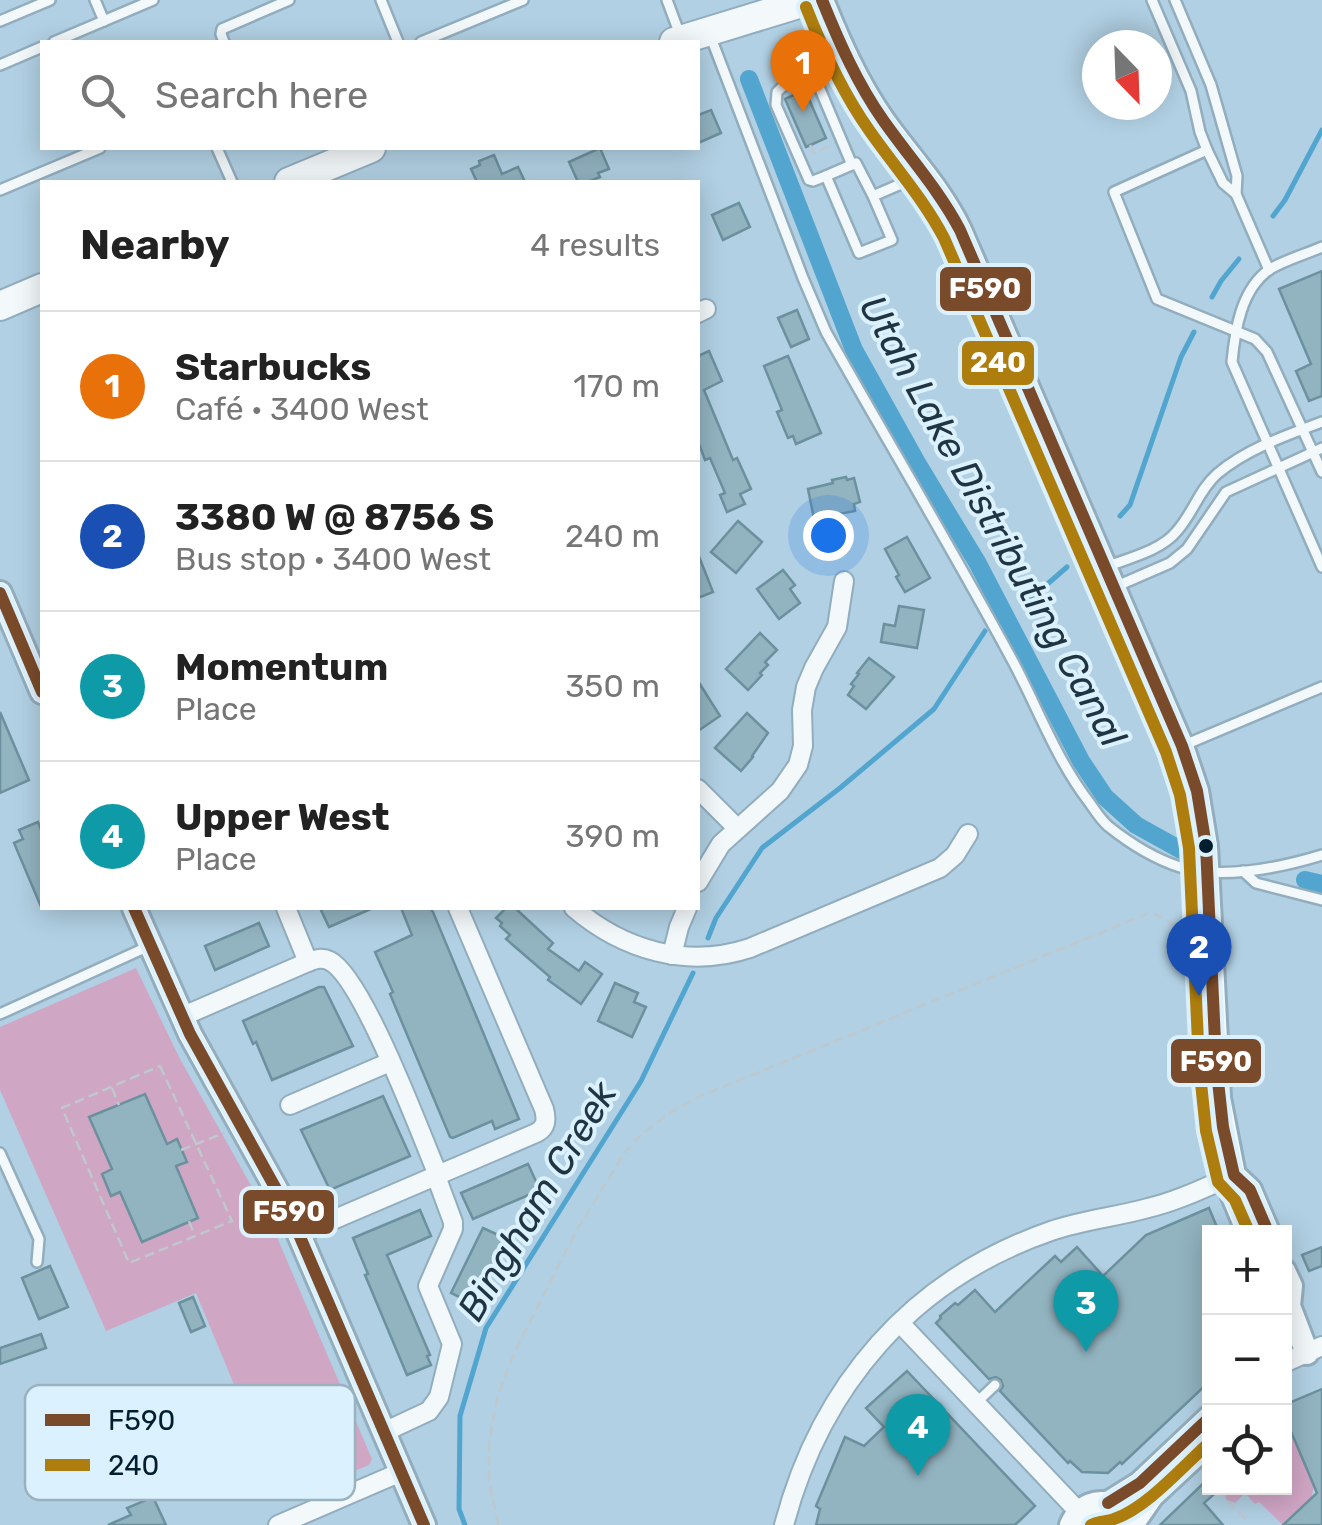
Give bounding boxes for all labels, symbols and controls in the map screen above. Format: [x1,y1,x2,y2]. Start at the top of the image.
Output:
pin: 1 [770,29,836,112]
north arrow [1082,30,1172,120]
search box [40,40,700,150]
icon: search [75,68,130,123]
text: Search here [155,72,368,118]
text: Nearby [80,220,230,270]
text: 4 results [530,226,660,264]
line badge: F590 [938,265,1033,313]
text: F590 [949,272,1021,305]
water label: Utah Lake Distributing Canal [850,287,1137,755]
line badge: 240 [960,339,1036,387]
text: Starbucks [175,344,371,390]
text: 240 [970,346,1026,379]
text: 1 [105,367,120,405]
text: 170 m [573,367,660,405]
text: Café · 3400 West [175,390,429,428]
text: 3380 W @ 8756 S [175,494,494,540]
your location [803,510,854,561]
text: 2 [102,517,123,555]
text: 240 m [565,517,660,555]
text: Bus stop · 3400 West [175,540,491,578]
text: Momentum [175,644,388,690]
text: 3 [102,667,123,705]
text: 350 m [565,667,660,705]
text: Place [175,690,257,728]
text: Upper West [175,794,390,840]
text: 4 [102,817,123,855]
text: 390 m [565,817,660,855]
unlabelled marker [1196,836,1216,856]
text: Place [175,840,257,878]
pin: 2 [1166,914,1232,996]
line badge: F590 [1169,1037,1263,1085]
text: F590 [1180,1045,1252,1078]
water label: Bingham Creek [448,1073,627,1329]
line badge: F590 [241,1188,336,1236]
text: F590 [253,1195,325,1228]
map controls [1202,1225,1292,1495]
button: + [1202,1225,1292,1315]
pin: 3 [1054,1270,1118,1352]
button: − [1202,1315,1292,1405]
legend [25,1385,355,1500]
pin: 4 [886,1394,950,1476]
text: F590 [108,1404,175,1437]
button: locate [1202,1405,1292,1495]
text: 240 [108,1449,159,1482]

